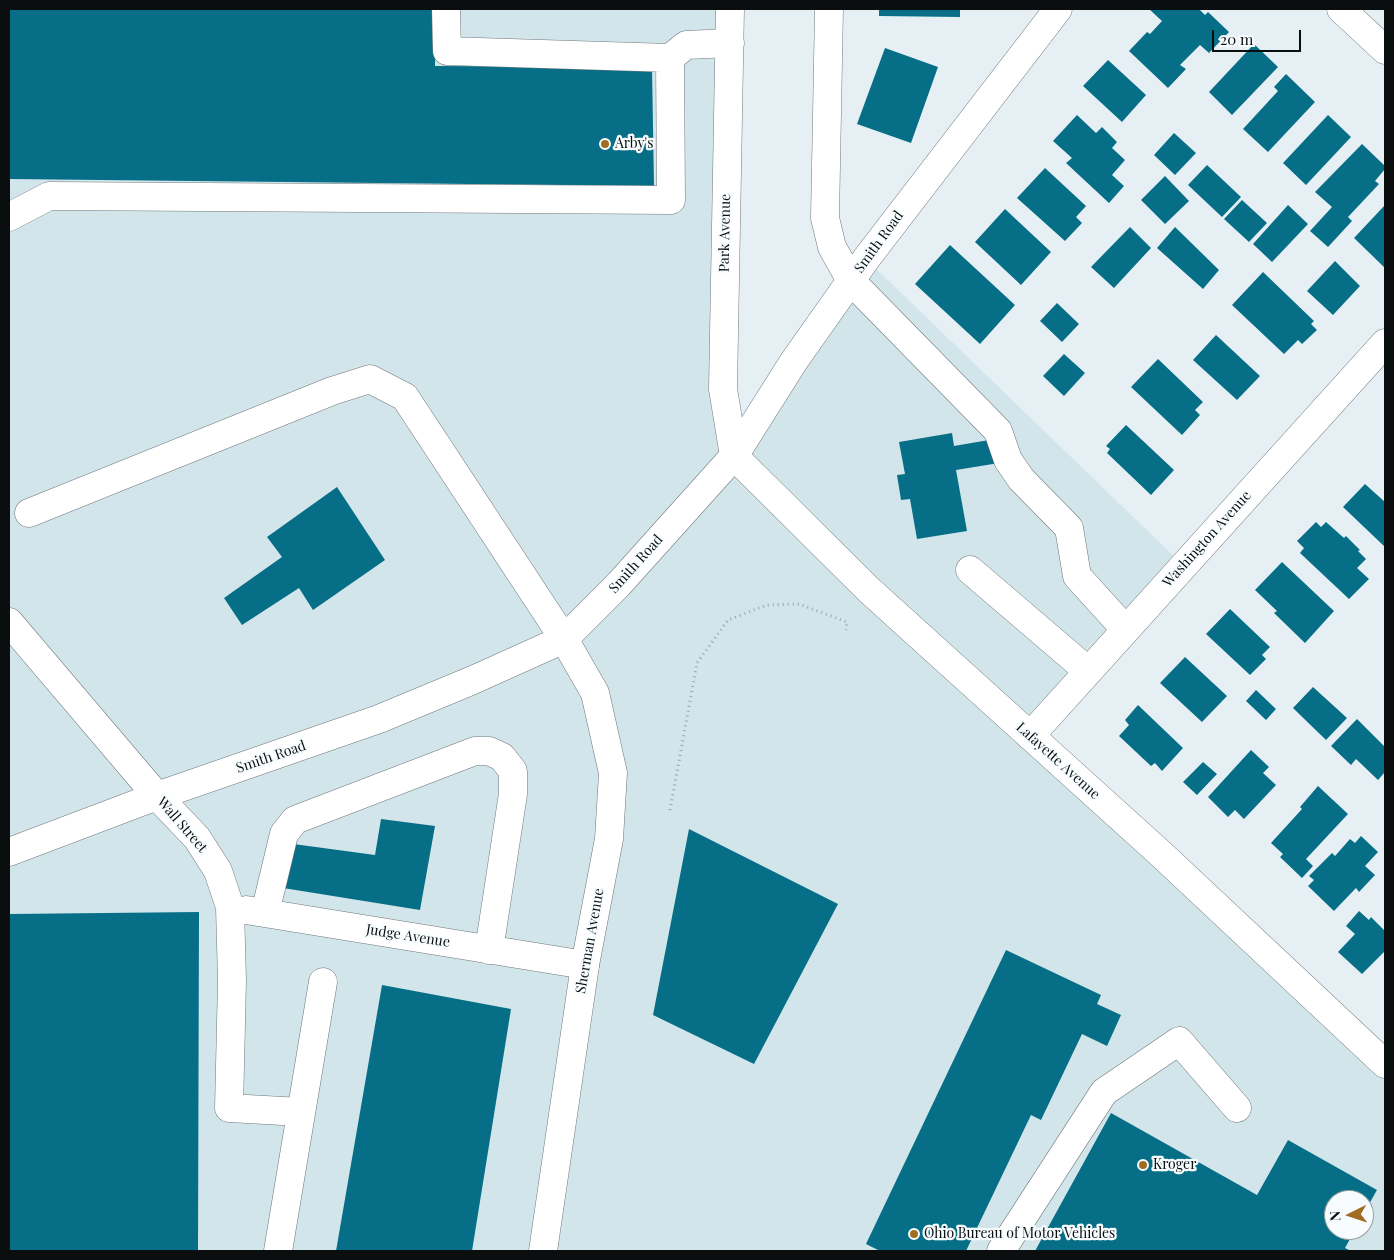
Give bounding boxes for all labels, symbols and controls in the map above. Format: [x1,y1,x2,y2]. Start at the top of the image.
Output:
scale bar [1214,20,1303,52]
text: 20 m [1220,29,1253,49]
place label: Arby's [615,136,653,152]
marker: Arby's [599,138,611,150]
street label: Park Avenue [716,194,734,272]
street label: Smith Road [851,208,907,276]
street label: Washington Avenue [1159,487,1255,591]
street label: Smith Road [605,531,667,597]
street label: Lafayette Avenue [1013,719,1103,803]
street label: Smith Road [234,737,308,777]
street label: Wall Street [153,794,211,856]
street label: Sherman Avenue [572,887,608,995]
street label: Judge Avenue [365,921,451,951]
place label: Kroger [1153,1157,1196,1173]
marker: Kroger [1137,1159,1149,1171]
north arrow [1324,1190,1374,1240]
text: N [1325,1210,1344,1222]
place label: Ohio Bureau of Motor Vehicles [924,1226,1115,1242]
marker: Ohio Bureau of Motor Vehicles [908,1228,920,1240]

